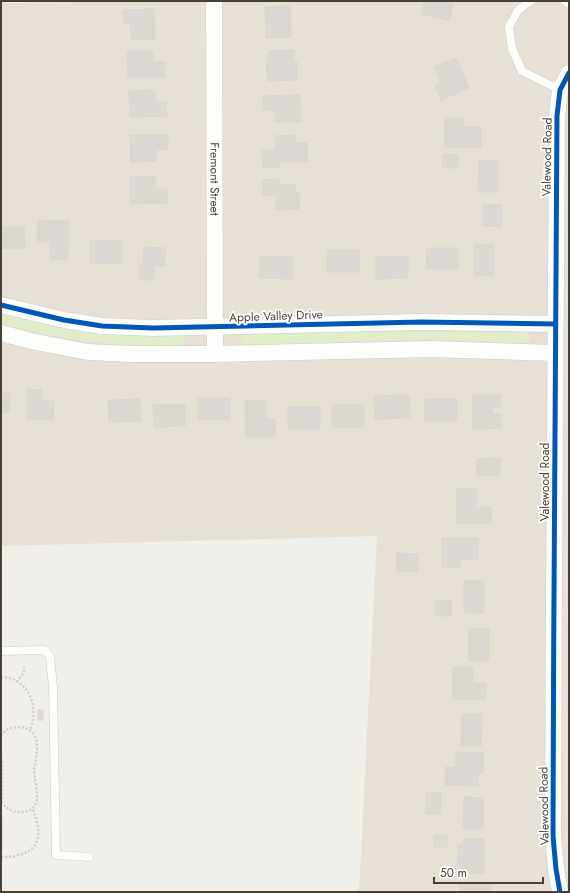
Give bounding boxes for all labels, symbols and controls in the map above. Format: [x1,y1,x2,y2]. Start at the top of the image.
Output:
street label: Valewood Road [537,118,557,196]
street label: Fremont Street [205,142,224,216]
street label: Apple Valley Drive [229,305,323,327]
street label: Valewood Road [536,443,554,521]
street label: Valewood Road [534,767,554,845]
scale bar [434,859,543,885]
text: 50 m [440,864,467,882]

